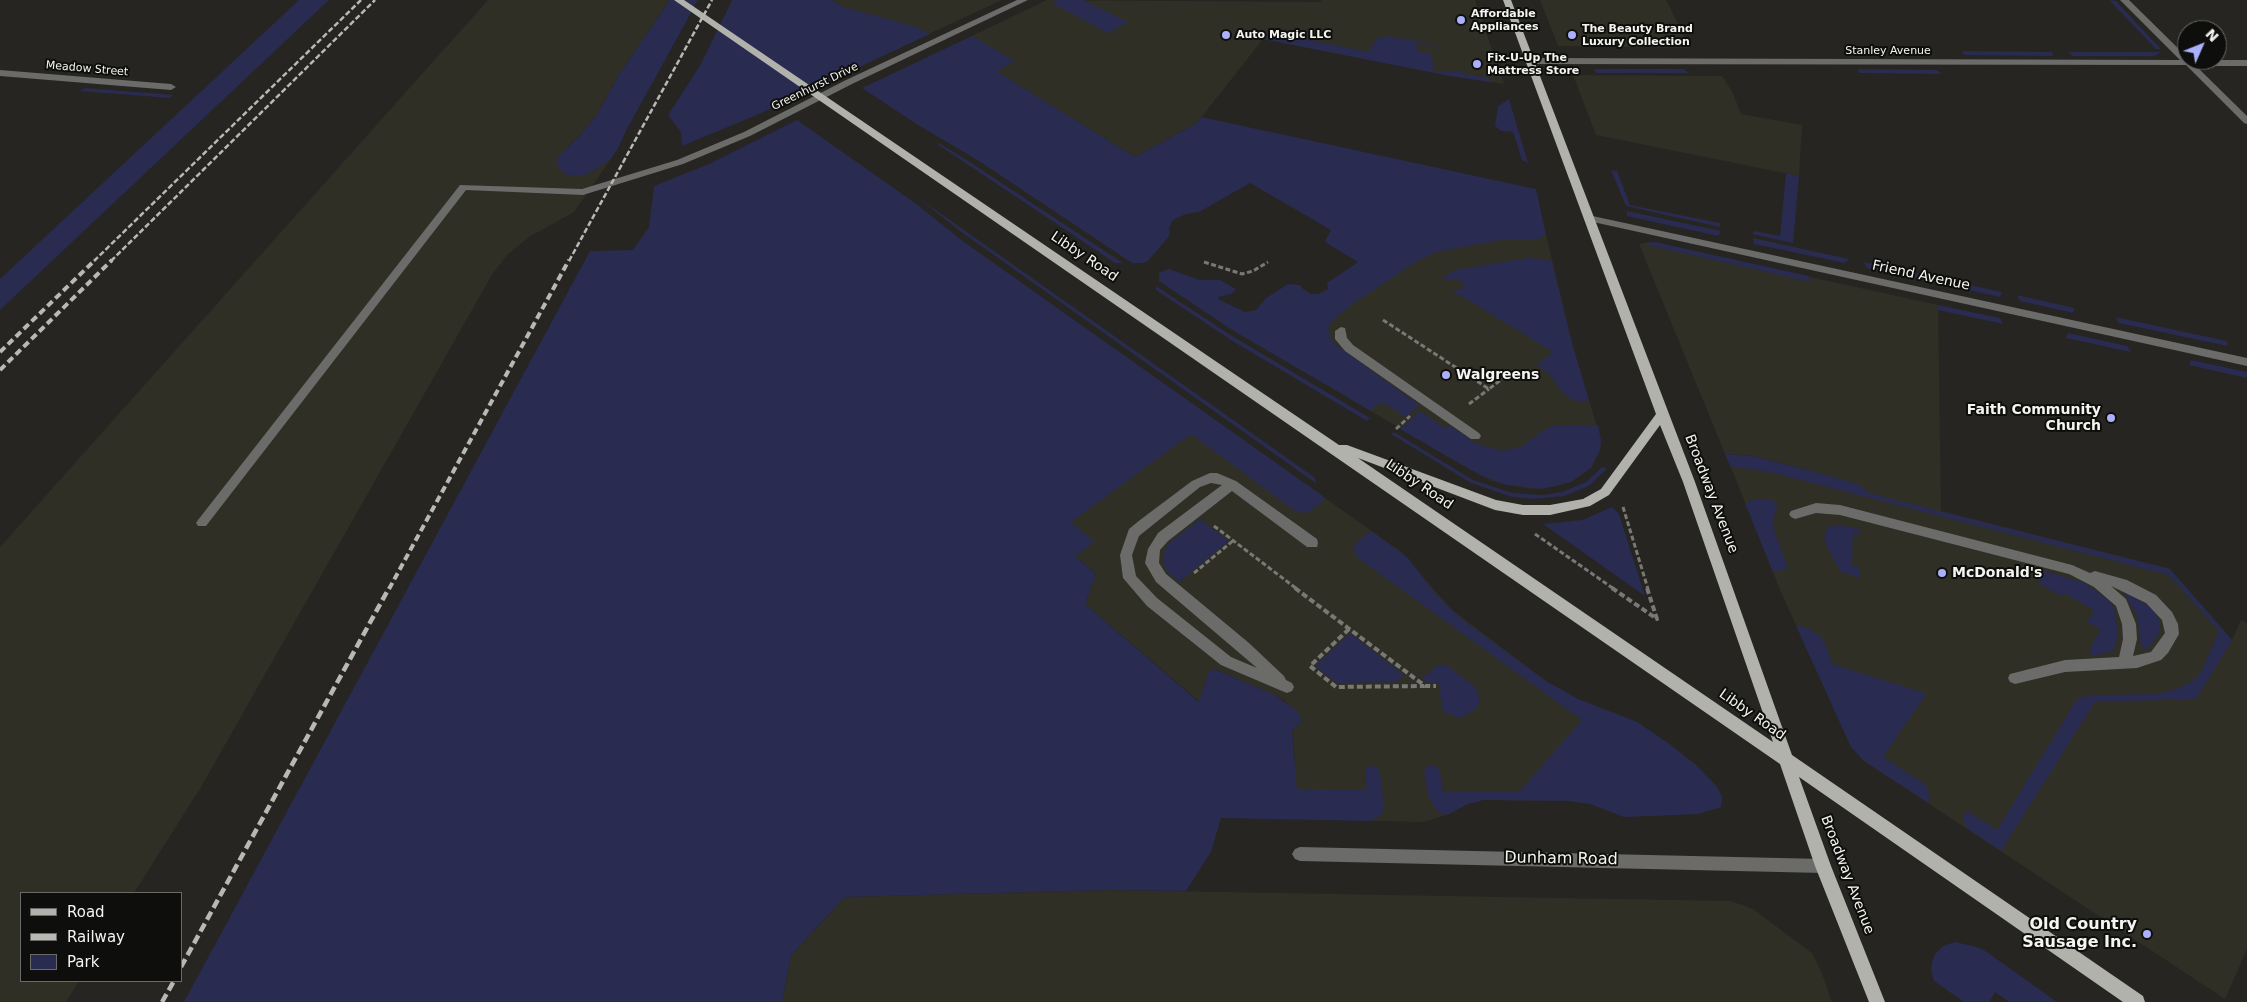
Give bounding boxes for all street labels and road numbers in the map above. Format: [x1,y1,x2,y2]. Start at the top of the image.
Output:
street label: Stanley Avenue [1845,44,1931,58]
street label: Meadow Street [45,59,129,79]
street label: Greenhurst Drive [770,60,860,114]
street label: Libby Road [1047,228,1121,286]
street label: Friend Avenue [1871,257,1971,295]
street label: Broadway Avenue [1681,432,1741,556]
street label: Libby Road [1382,456,1456,514]
street label: Libby Road [1716,686,1788,744]
street label: Broadway Avenue [1817,813,1877,937]
street label: Dunham Road [1504,848,1618,870]

